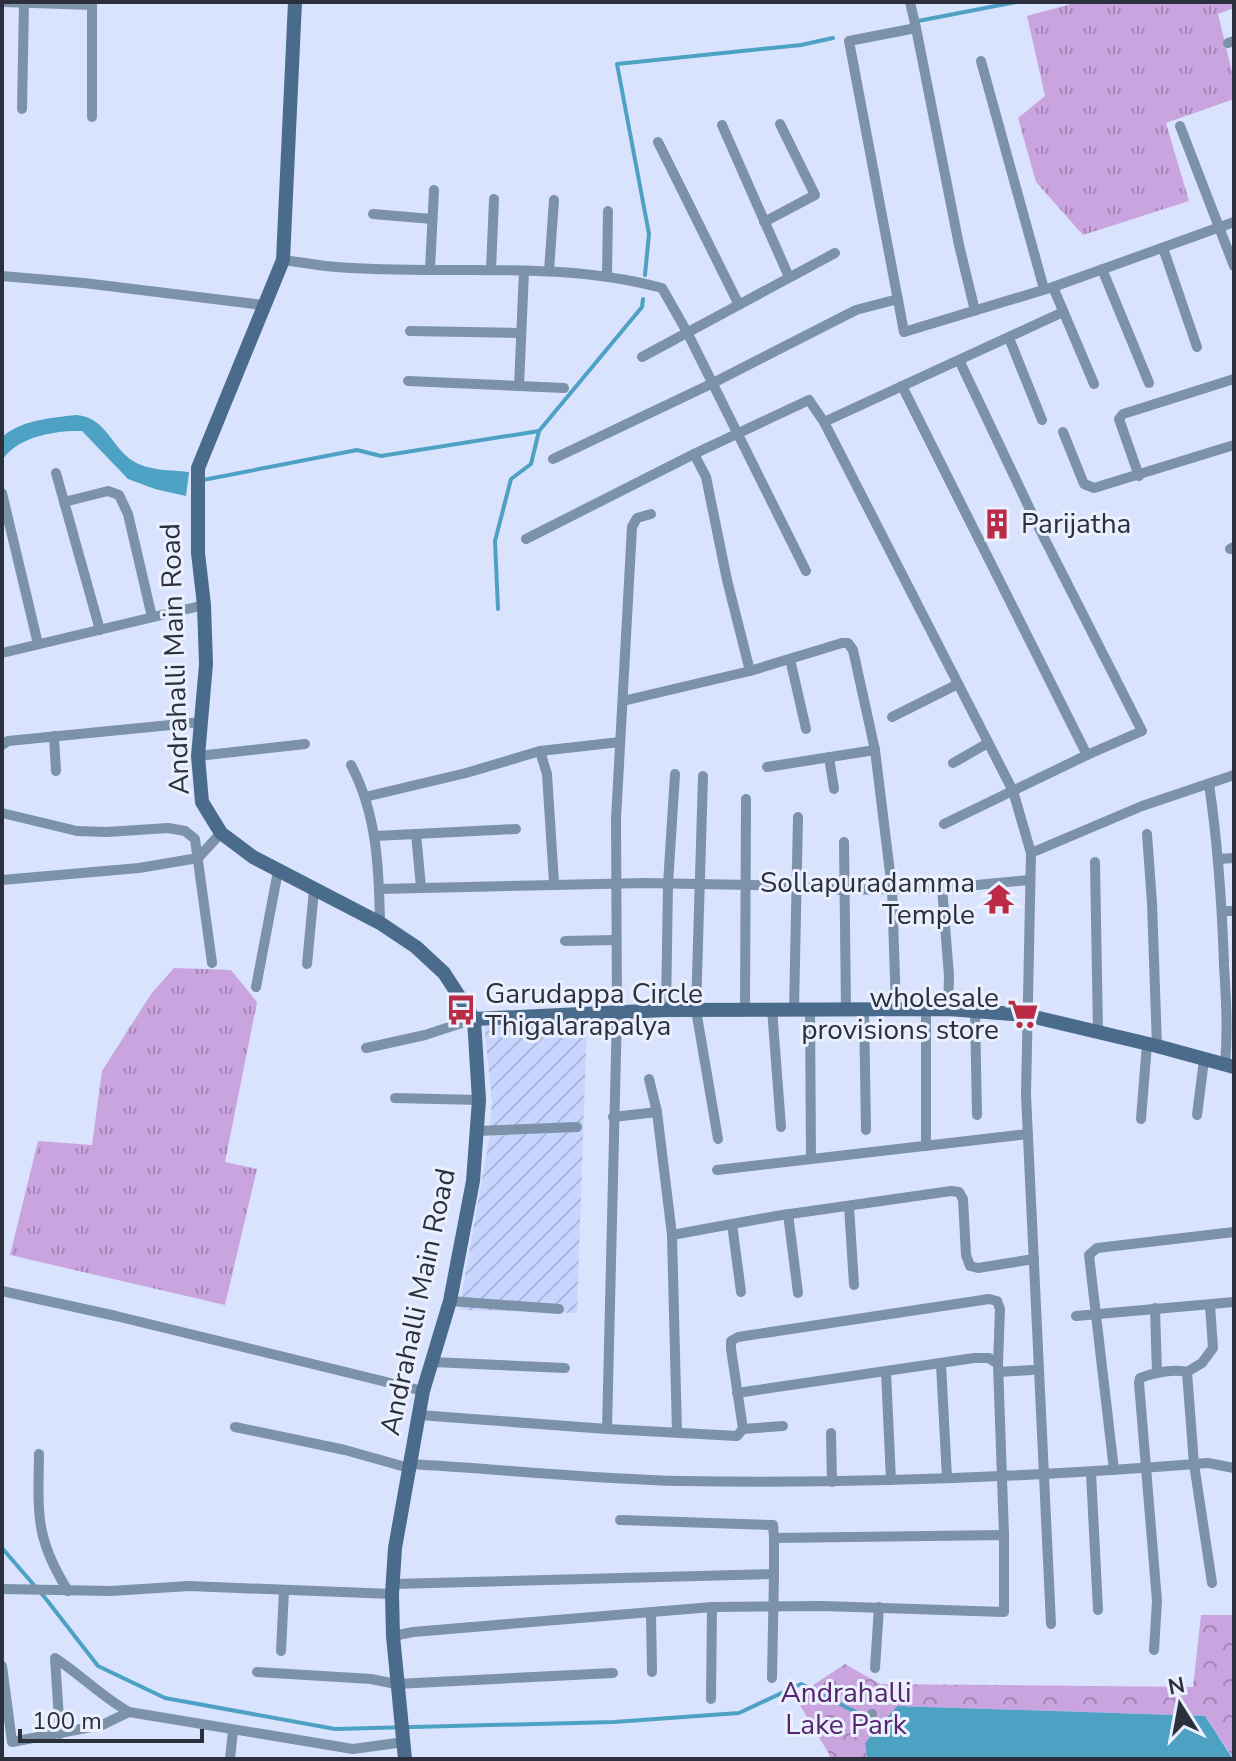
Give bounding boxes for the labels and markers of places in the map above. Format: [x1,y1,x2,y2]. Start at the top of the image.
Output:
place label: Parijatha [1021,505,1131,543]
building icon: Parijatha [980,507,1014,541]
place label: Sollapuradamma Temple [760,864,975,934]
temple icon: Sollapuradamma Temple [982,882,1016,916]
place label: Garudappa Circle Thigalarapalya [485,975,703,1045]
place label: wholesale provisions store [801,979,999,1049]
bus stop icon: Garudappa Circle Thigalarapalya [444,993,478,1027]
supermarket icon: wholesale provisions store [1006,997,1040,1031]

